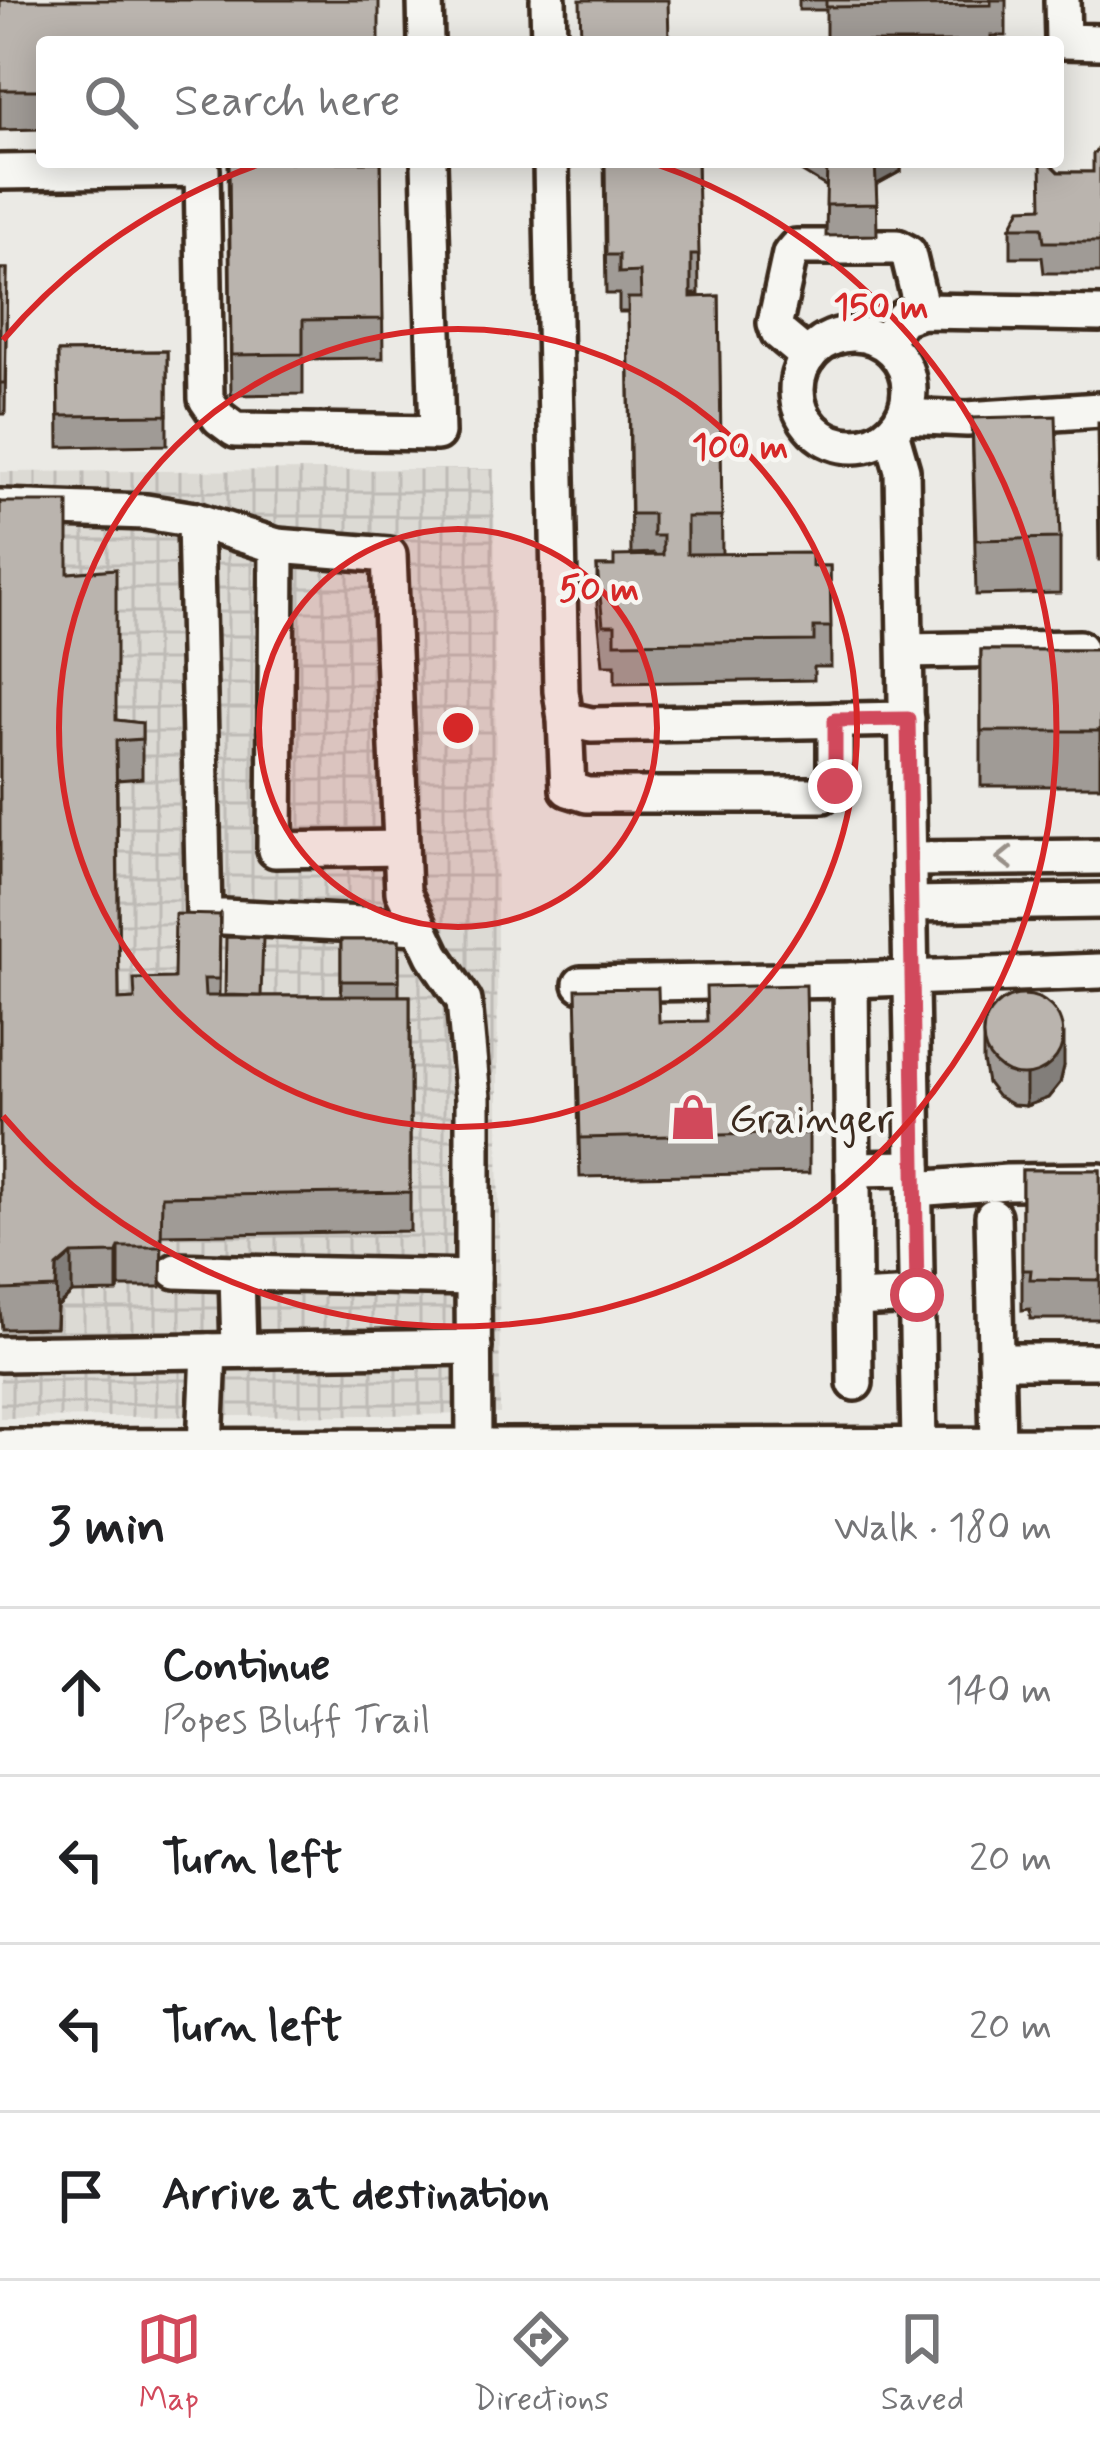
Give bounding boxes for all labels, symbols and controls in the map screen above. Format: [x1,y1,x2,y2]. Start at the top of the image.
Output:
search box [36,36,1064,168]
icon: search [78,69,144,135]
text: Search here [174,73,401,132]
text: 150 m [833,285,929,332]
text: 100 m [692,425,788,472]
text: 50 m [559,567,639,614]
centre of rings [437,707,479,749]
route end [808,759,862,813]
one-way arrow [995,845,1013,871]
shop icon: Grainger [668,1092,718,1142]
place label: Grainger [729,1093,894,1148]
route start [890,1268,944,1322]
text: 3 min [48,1495,166,1561]
text: Walk · 180 m [834,1503,1052,1554]
text: Continue [162,1637,330,1696]
icon: ahead [48,1659,114,1725]
text: 140 m [946,1666,1052,1717]
text: Popes Bluff Trail [162,1696,430,1747]
icon: left [48,1827,114,1893]
text: Turn left [162,1830,342,1889]
text: 20 m [969,1834,1052,1885]
icon: left [48,1995,114,2061]
text: Turn left [162,1998,342,2057]
text: 20 m [969,2002,1052,2053]
icon: arrive [48,2163,114,2229]
text: Arrive at destination [162,2166,550,2225]
tab: Map [136,2306,202,2422]
tab: Directions [473,2306,609,2422]
tab: Saved [881,2306,964,2422]

